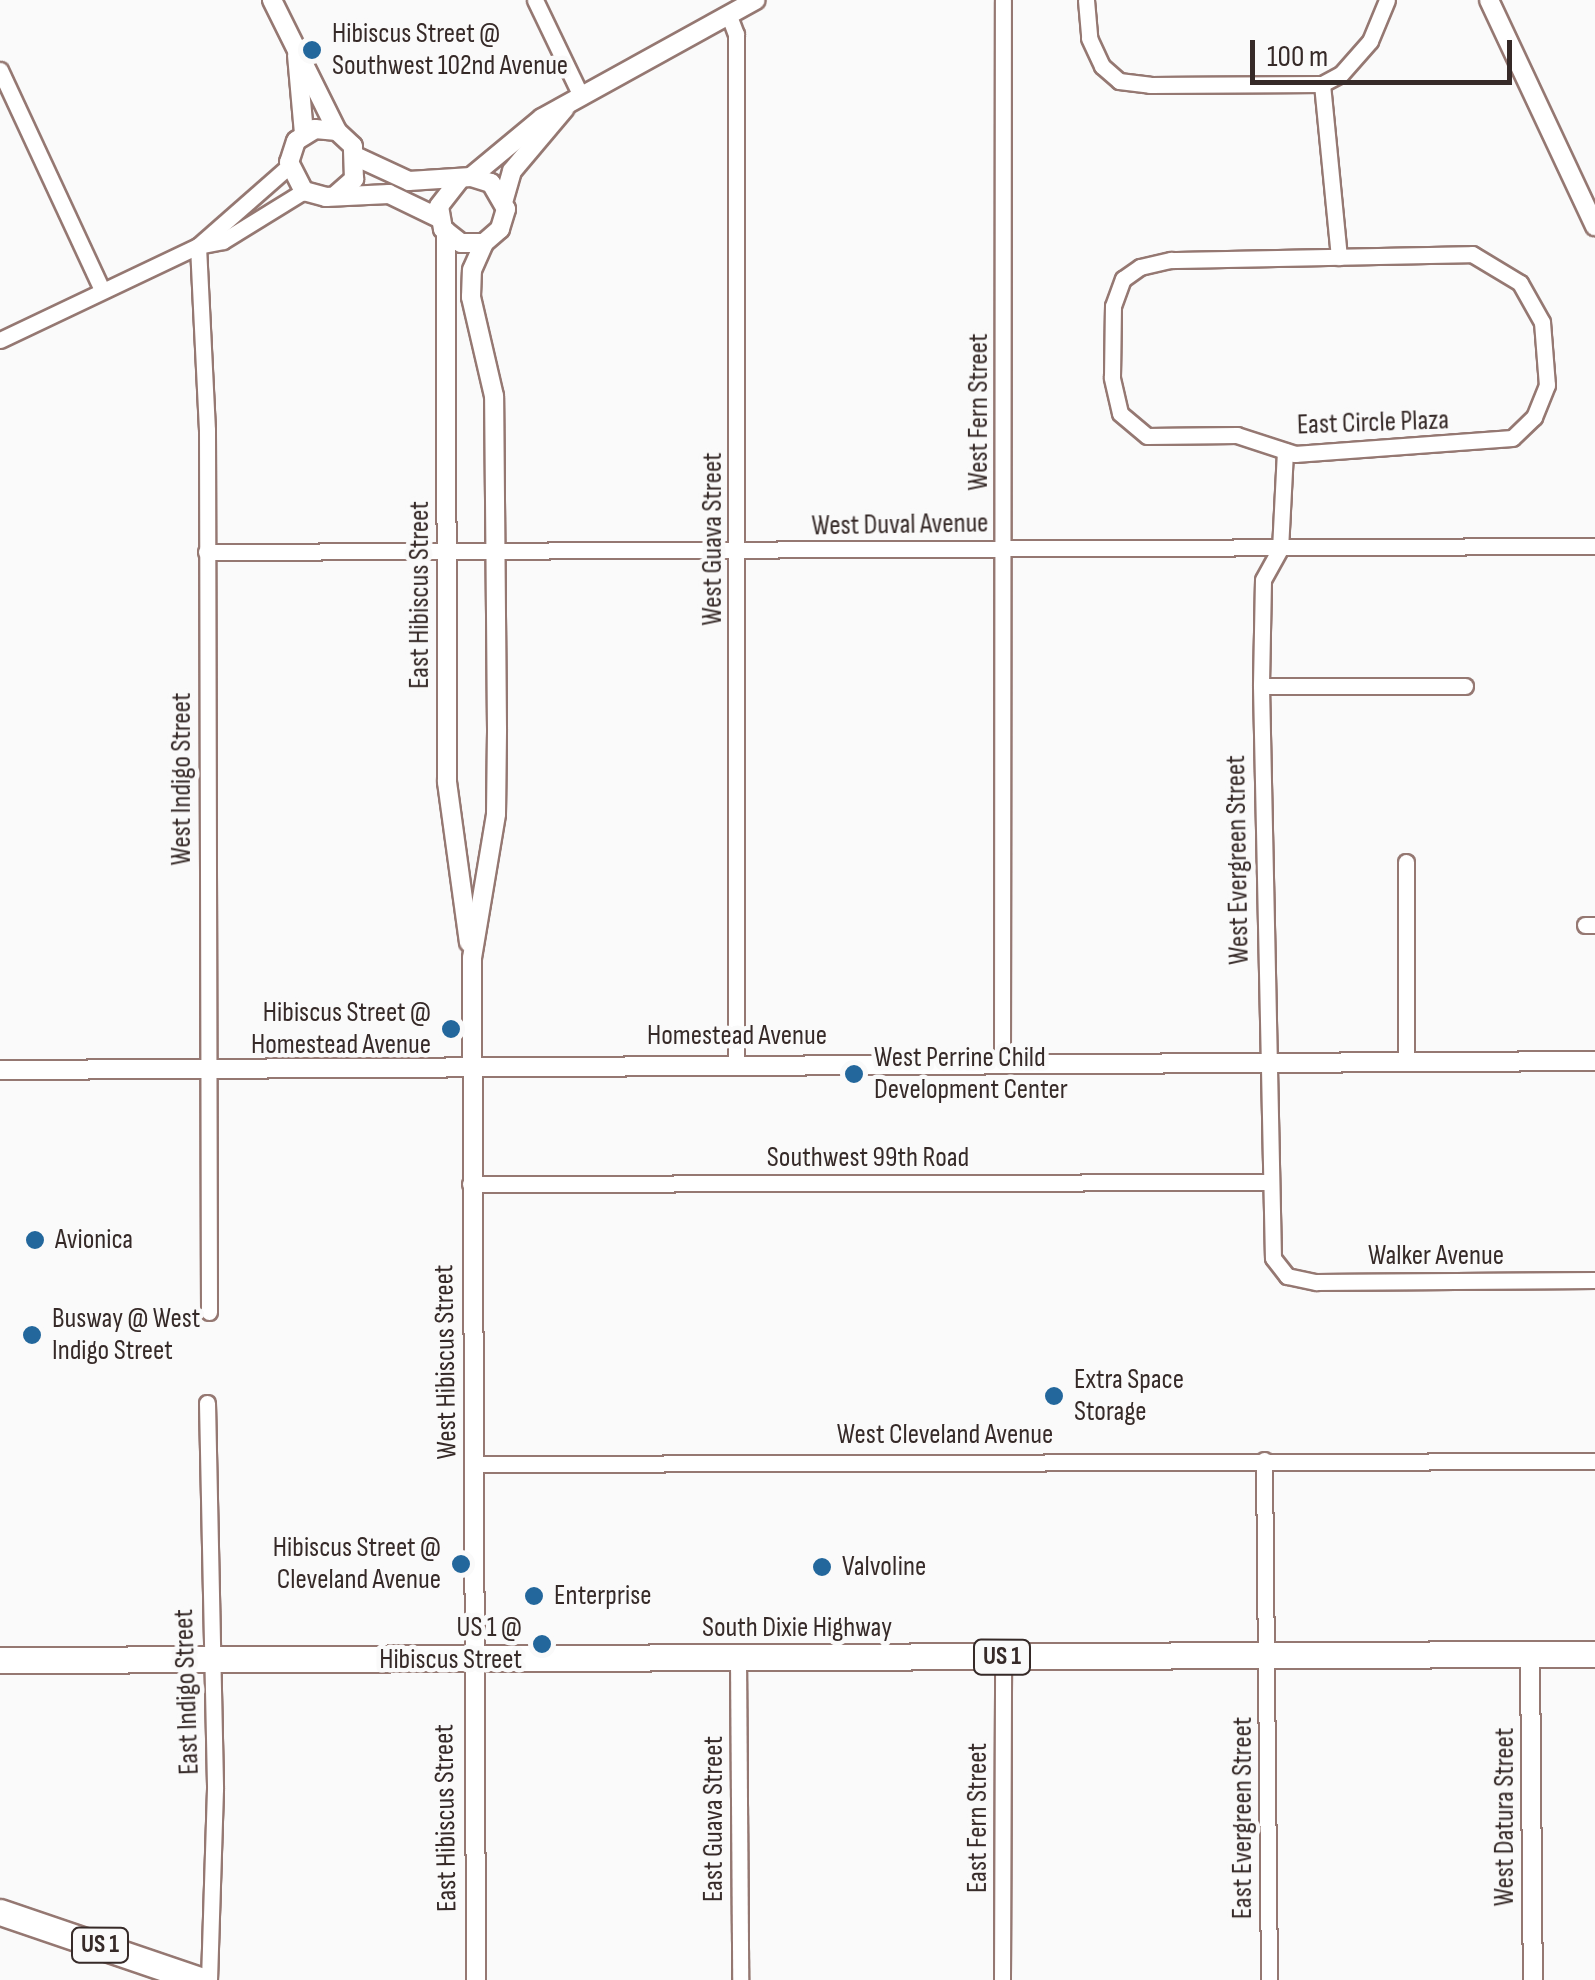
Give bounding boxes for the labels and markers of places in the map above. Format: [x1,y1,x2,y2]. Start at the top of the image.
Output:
place label: Hibiscus Street @ Southwest 102nd Avenue [332,17,568,83]
marker: Hibiscus Street @ Southwest 102nd Avenue [301,39,323,61]
place label: Hibiscus Street @ Homestead Avenue [251,996,431,1062]
marker: Hibiscus Street @ Homestead Avenue [440,1018,462,1040]
place label: West Perrine Child Development Center [874,1041,1068,1107]
marker: West Perrine Child Development Center [843,1063,865,1085]
place label: Avionica [55,1223,133,1257]
marker: Avionica [24,1229,46,1251]
place label: Busway @ West Indigo Street [52,1302,200,1368]
marker: Busway @ West Indigo Street [21,1324,43,1346]
place label: Extra Space Storage [1074,1363,1184,1429]
marker: Extra Space Storage [1043,1385,1065,1407]
place label: Hibiscus Street @ Cleveland Avenue [273,1531,441,1597]
place label: Valvoline [842,1550,926,1584]
marker: Hibiscus Street @ Cleveland Avenue [450,1553,472,1575]
marker: Valvoline [811,1556,833,1578]
place label: Enterprise [554,1579,651,1613]
marker: Enterprise [523,1585,545,1607]
place label: US 1 @ Hibiscus Street [379,1611,522,1677]
marker: US 1 @ Hibiscus Street [531,1633,553,1655]

